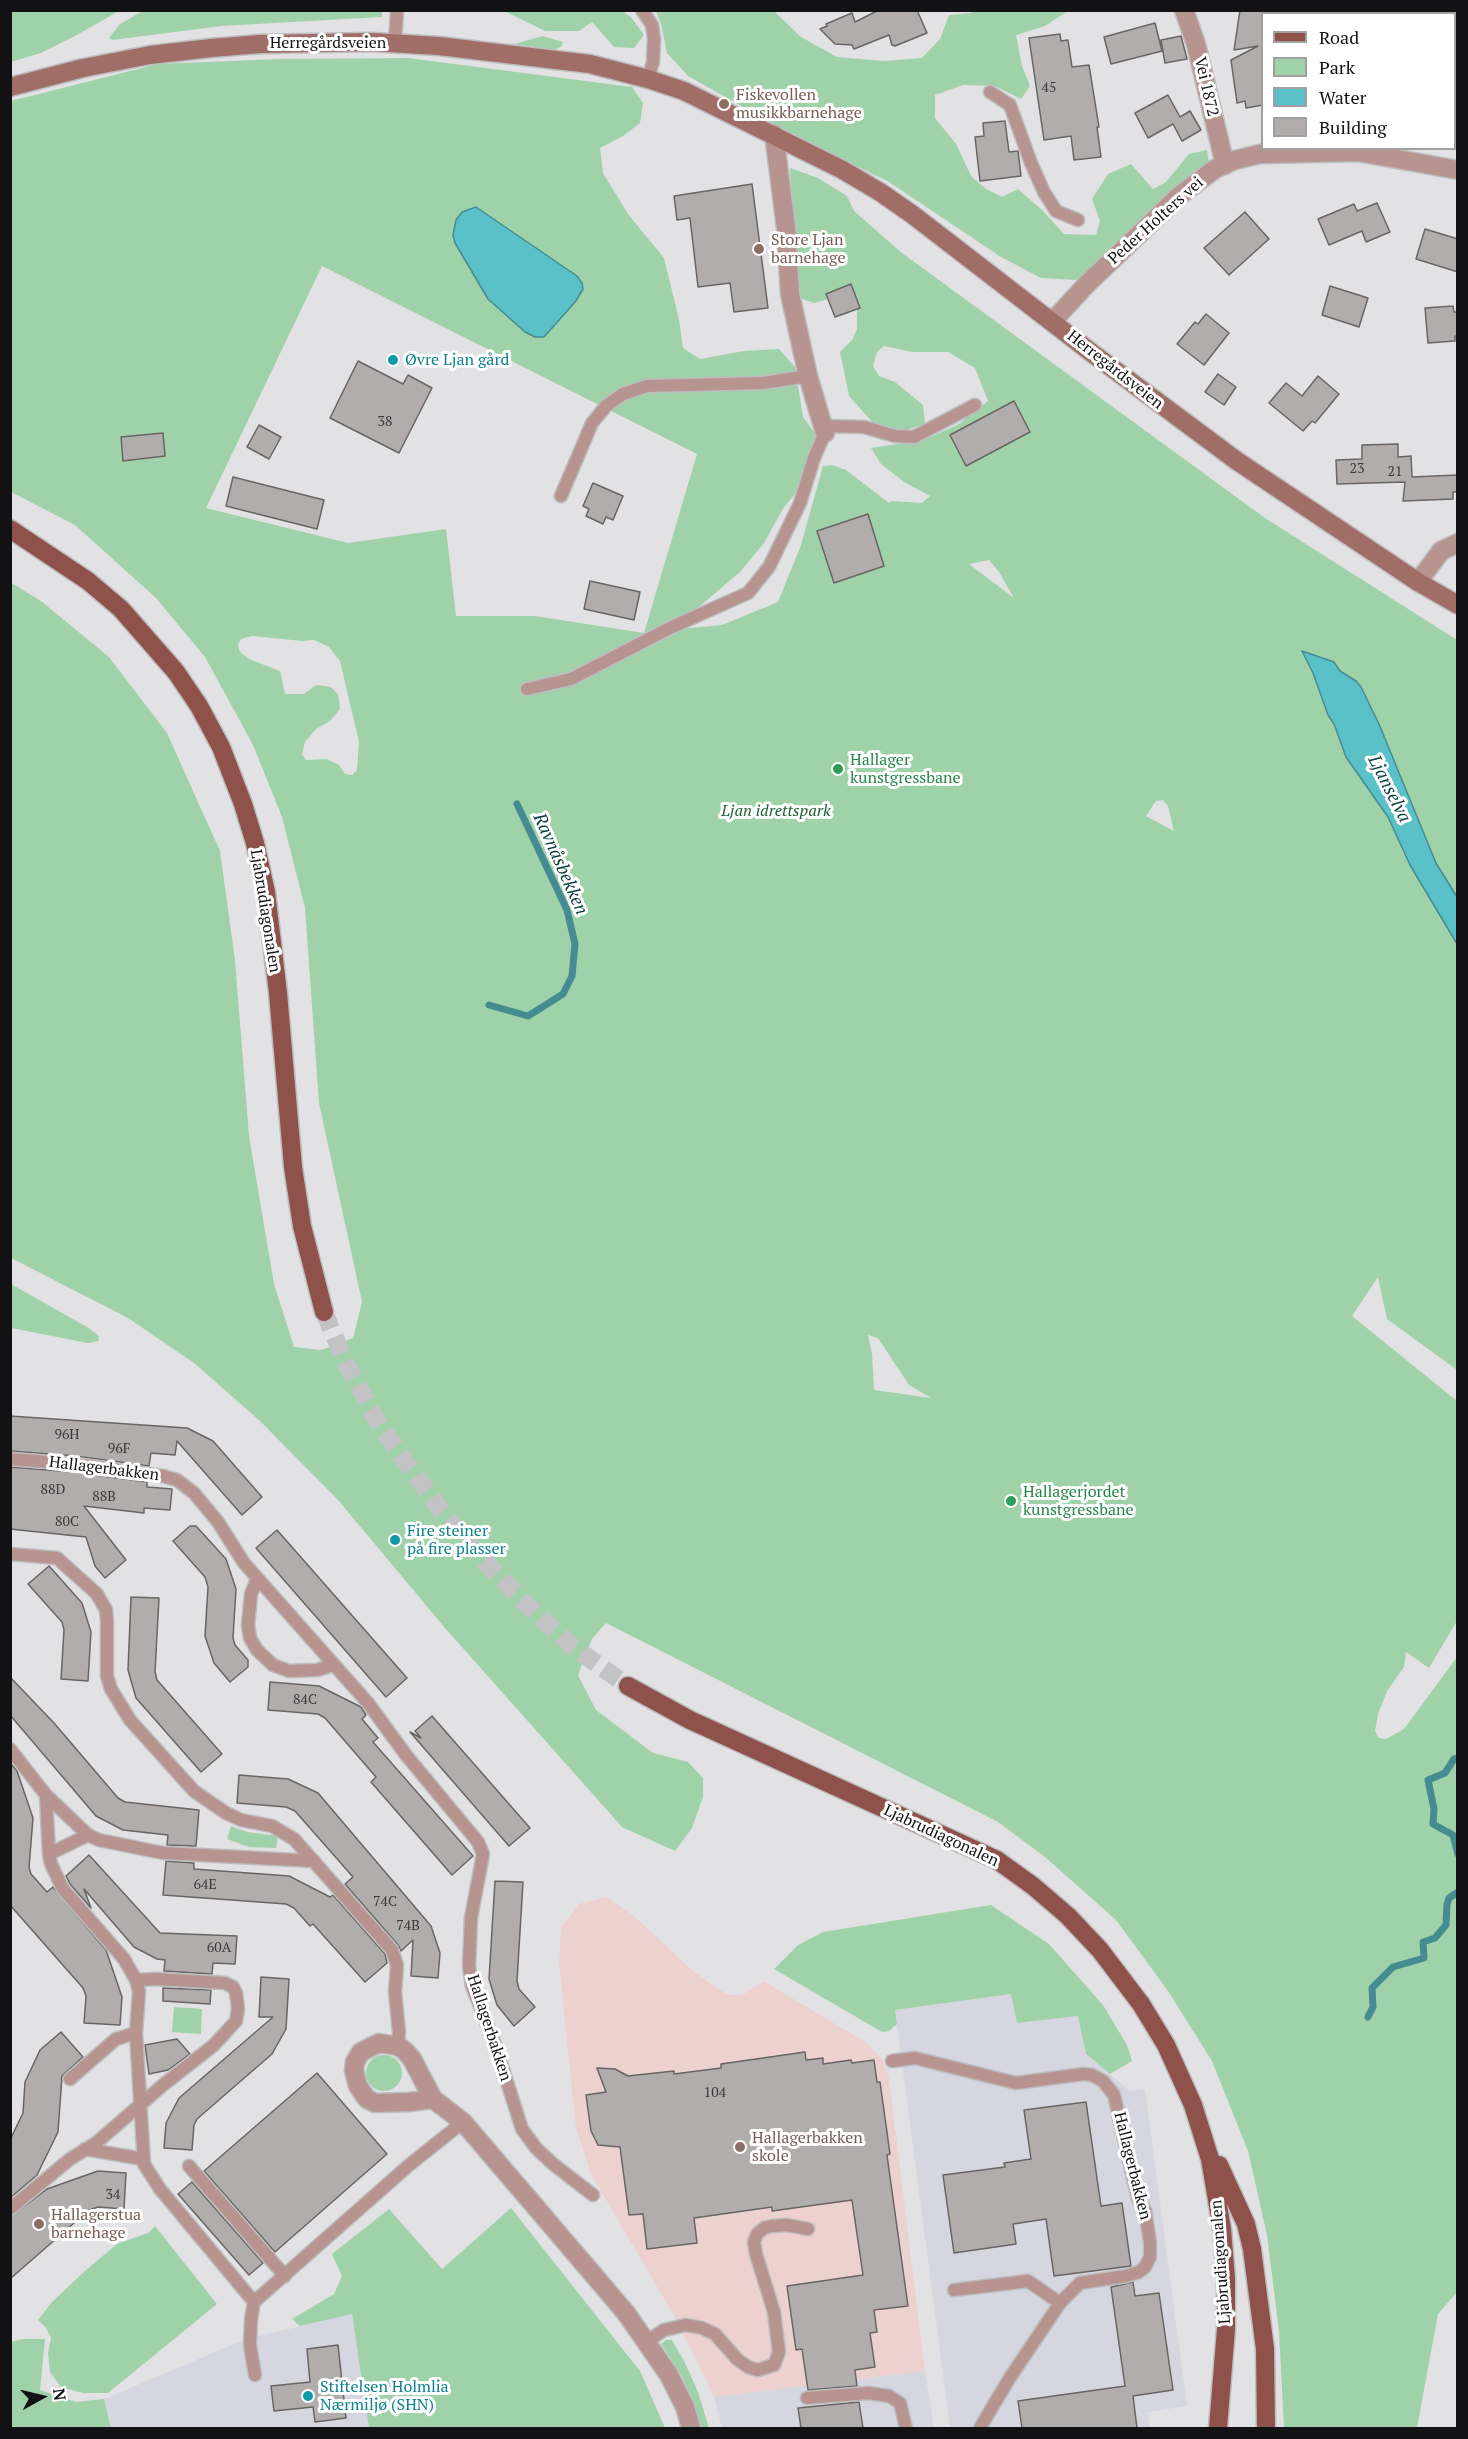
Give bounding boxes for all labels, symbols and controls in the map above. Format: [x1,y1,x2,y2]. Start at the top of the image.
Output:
legend [1261,12,1456,150]
text: Road [1319,25,1359,49]
street label: Herregårdsveien [270,33,386,53]
street label: Vei 1872 [1190,55,1222,119]
text: Park [1319,55,1355,79]
house number: 45 [1042,80,1056,96]
place label: Fiskevollen musikkbarnehage [736,85,862,123]
text: Water [1319,85,1366,109]
marker: Fiskevollen musikkbarnehage [717,97,731,111]
text: Building [1319,115,1387,139]
street label: Peder Holters vei [1105,173,1207,269]
place label: Store Ljan barnehage [771,230,845,268]
marker: Store Ljan barnehage [752,242,766,256]
street label: Herregårdsveien [1063,327,1167,413]
place label: Øvre Ljan gård [405,350,509,370]
marker: Øvre Ljan gård [386,353,400,367]
house number: 38 [378,414,392,430]
house number: 23 [1350,461,1364,477]
house number: 21 [1388,464,1402,480]
place label: Hallager kunstgressbane [850,750,961,788]
water label: Ljanselva [1363,752,1415,826]
marker: Hallager kunstgressbane [831,762,845,776]
park label: Ljan idrettspark [721,801,831,821]
water label: Ravnåsbekken [528,810,592,918]
street label: Ljabrudiagonalen [246,848,284,974]
house number: 96H [54,1427,80,1443]
house number: 96F [108,1441,130,1457]
street label: Hallagerbakken [48,1453,160,1485]
house number: 88D [41,1482,65,1498]
place label: Hallagerjordet kunstgressbane [1023,1482,1134,1520]
house number: 88B [92,1489,116,1505]
marker: Hallagerjordet kunstgressbane [1004,1494,1018,1508]
house number: 80C [55,1514,79,1530]
place label: Fire steiner på fire plasser [407,1521,506,1559]
marker: Fire steiner på fire plasser [388,1533,402,1547]
house number: 84C [293,1692,317,1708]
street label: Ljabrudiagonalen [881,1801,1001,1871]
house number: 64E [193,1877,217,1893]
house number: 74C [373,1894,397,1910]
house number: 74B [396,1918,420,1934]
house number: 60A [207,1940,231,1956]
street label: Hallagerbakken [463,1972,515,2084]
house number: 104 [704,2085,726,2101]
street label: Hallagerbakken [1109,2110,1155,2222]
place label: Hallagerbakken skole [752,2128,863,2166]
marker: Hallagerbakken skole [733,2140,747,2154]
house number: 34 [106,2187,120,2203]
street label: Ljabrudiagonalen [1207,2199,1235,2325]
place label: Hallagerstua barnehage [51,2205,141,2243]
marker: Hallagerstua barnehage [32,2217,46,2231]
north arrow [12,2367,72,2427]
place label: Stiftelsen Holmlia Nærmiljø (SHN) [320,2377,449,2415]
text: N [48,2387,72,2402]
marker: Stiftelsen Holmlia Nærmiljø (SHN) [301,2389,315,2403]

